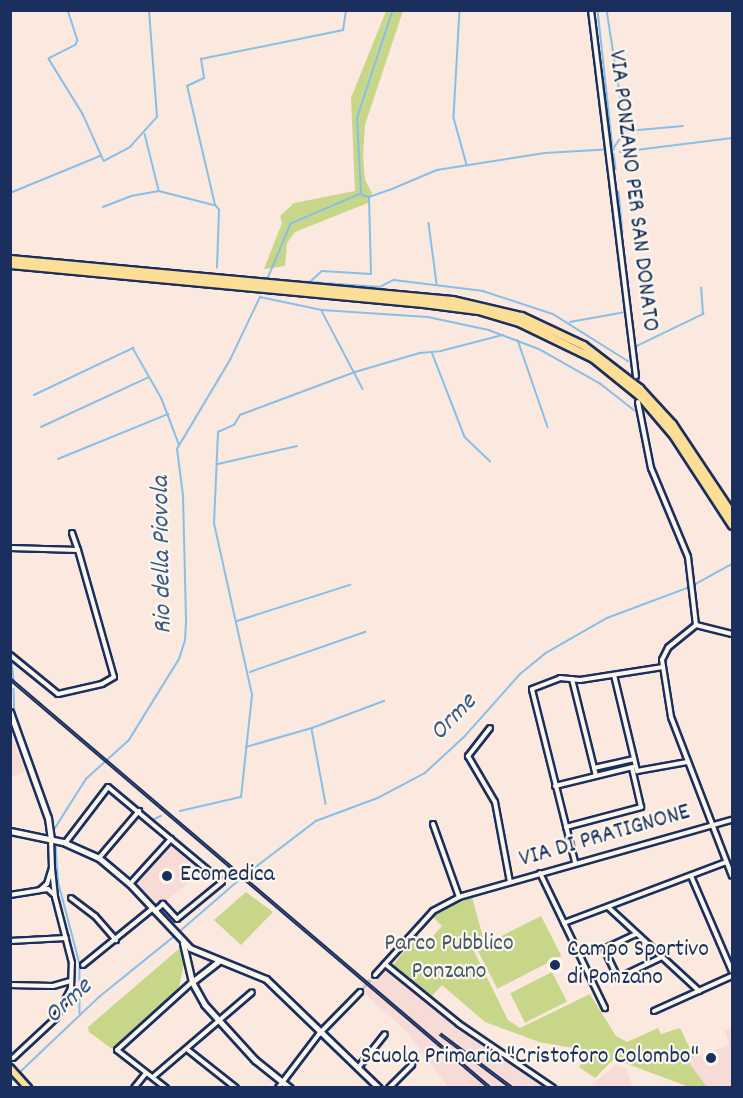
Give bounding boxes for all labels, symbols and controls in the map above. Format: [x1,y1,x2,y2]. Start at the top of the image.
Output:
street label: VIA PONZANO PER SAN DONATO [600,49,664,333]
water label: Rio della Piovola [146,476,180,634]
water label: Orme [424,688,484,748]
street label: VIA DI PRATIGNONE [516,799,694,875]
place label: Ecomedica [180,862,275,890]
marker: Ecomedica [158,867,176,885]
park label: Parco Pubblico Ponzano [384,931,514,987]
place label: Campo Sportivo di Ponzano [567,937,709,993]
marker: Campo Sportivo di Ponzano [548,958,562,972]
water label: Orme [39,972,99,1032]
place label: Scuola Primaria "Cristoforo Colombo" [361,1044,699,1072]
marker: Scuola Primaria "Cristoforo Colombo" [704,1051,718,1065]

